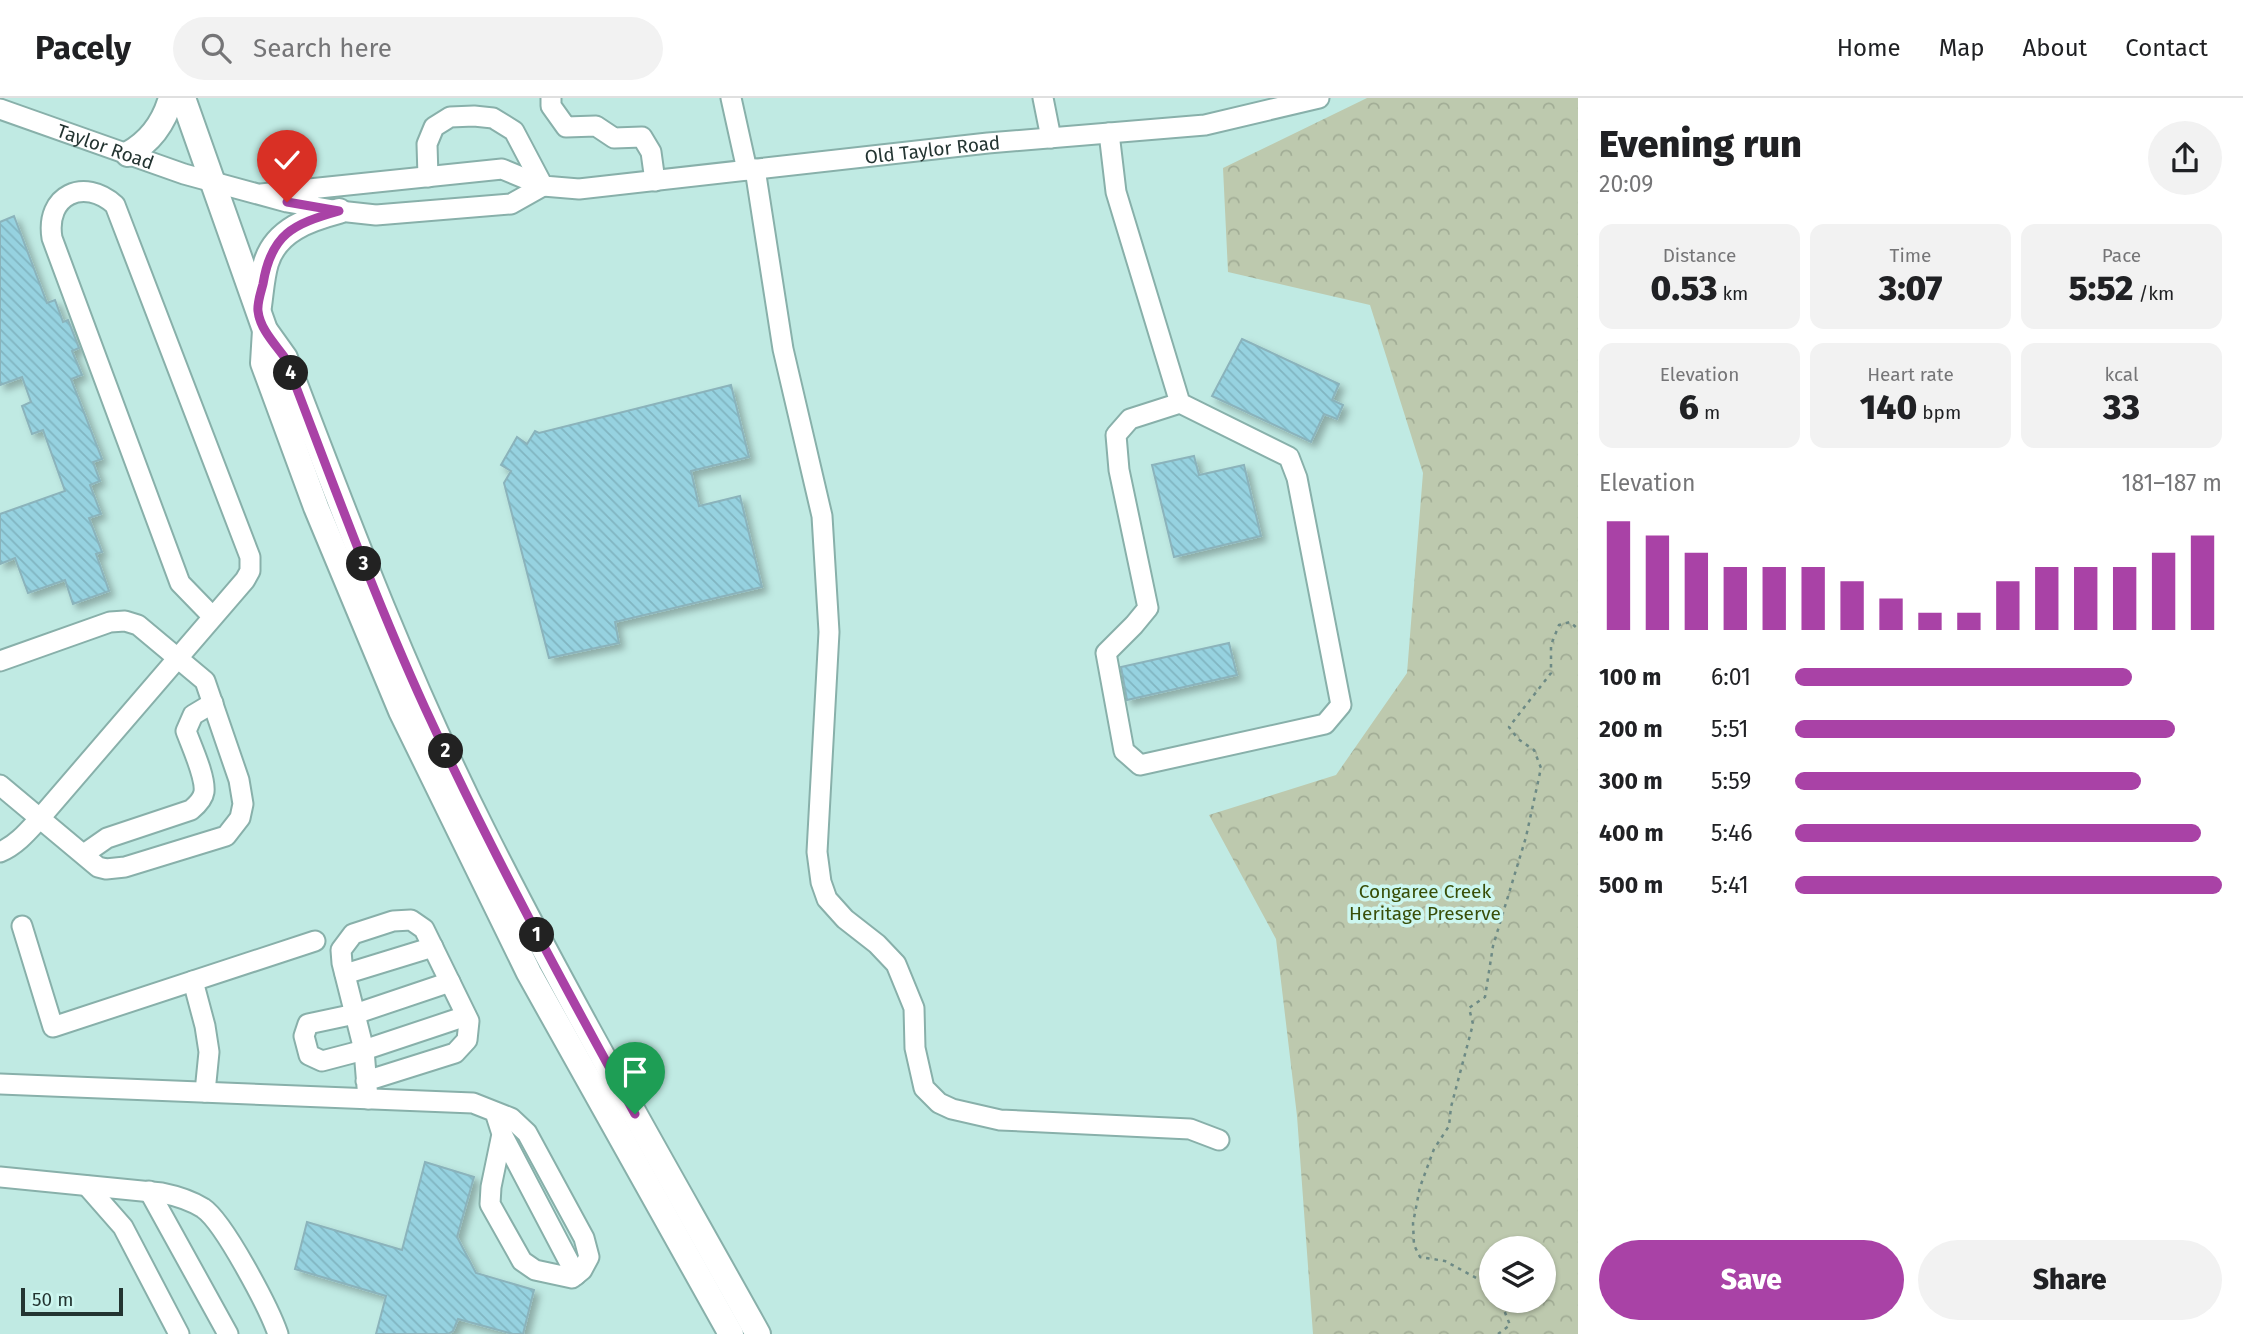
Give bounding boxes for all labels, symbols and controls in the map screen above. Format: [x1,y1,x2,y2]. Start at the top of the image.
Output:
search box [173,17,663,80]
text: Pacely [35,28,131,68]
icon: search [197,29,235,67]
text: Search here [253,33,392,64]
text: Home [1837,34,1901,62]
text: Map [1939,34,1985,62]
text: About [2023,34,2087,62]
text: Contact [2125,34,2208,62]
street label: Taylor Road [54,119,157,174]
text: Evening run [1599,121,1802,167]
button: share [2148,121,2222,195]
pin [257,130,317,202]
street label: Old Taylor Road [863,131,1001,169]
icon: check [268,141,306,179]
text: 20:09 [1599,170,1653,198]
text: Distance [1663,244,1736,267]
text: Time [1890,244,1931,267]
text: Pace [2102,244,2141,267]
text: 0.53 [1651,267,1717,309]
text: 3:07 [1879,267,1942,309]
text: 5:52 [2069,267,2133,309]
text: km [1717,282,1748,305]
text: /km [2133,282,2174,305]
pin: 4 [274,356,308,390]
text: 4 [285,361,296,384]
text: Elevation [1660,363,1739,386]
text: Heart rate [1867,363,1954,386]
text: kcal [2104,363,2139,386]
text: 6 [1679,386,1699,428]
text: 140 [1860,386,1917,428]
text: 33 [2103,386,2140,428]
text: m [1699,401,1720,424]
text: bpm [1917,401,1961,424]
text: Elevation [1599,469,1695,497]
text: 181–187 m [2121,469,2222,497]
pin: 3 [346,546,382,582]
text: 3 [359,552,368,575]
text: 100 m [1599,663,1661,691]
text: 6:01 [1711,663,1751,691]
text: 200 m [1599,715,1663,743]
text: 5:51 [1711,715,1748,743]
pin: 2 [428,734,464,768]
text: 2 [441,739,450,762]
text: 300 m [1599,767,1663,795]
text: 5:59 [1711,767,1751,795]
text: 400 m [1599,819,1664,847]
text: 5:46 [1711,819,1752,847]
text: 500 m [1599,871,1663,899]
text: 5:41 [1711,871,1749,899]
park label: Congaree Creek Heritage Preserve [1349,880,1501,925]
pin: 1 [520,918,554,952]
text: 1 [532,923,541,946]
pin [605,1042,665,1114]
icon: arrive [616,1053,654,1091]
map controls [1479,1236,1556,1313]
button: layers [1479,1236,1556,1313]
button: Save [1599,1240,1904,1320]
button: Share [1918,1240,2222,1320]
scale bar [21,1285,122,1317]
text: 50 m [32,1288,73,1311]

